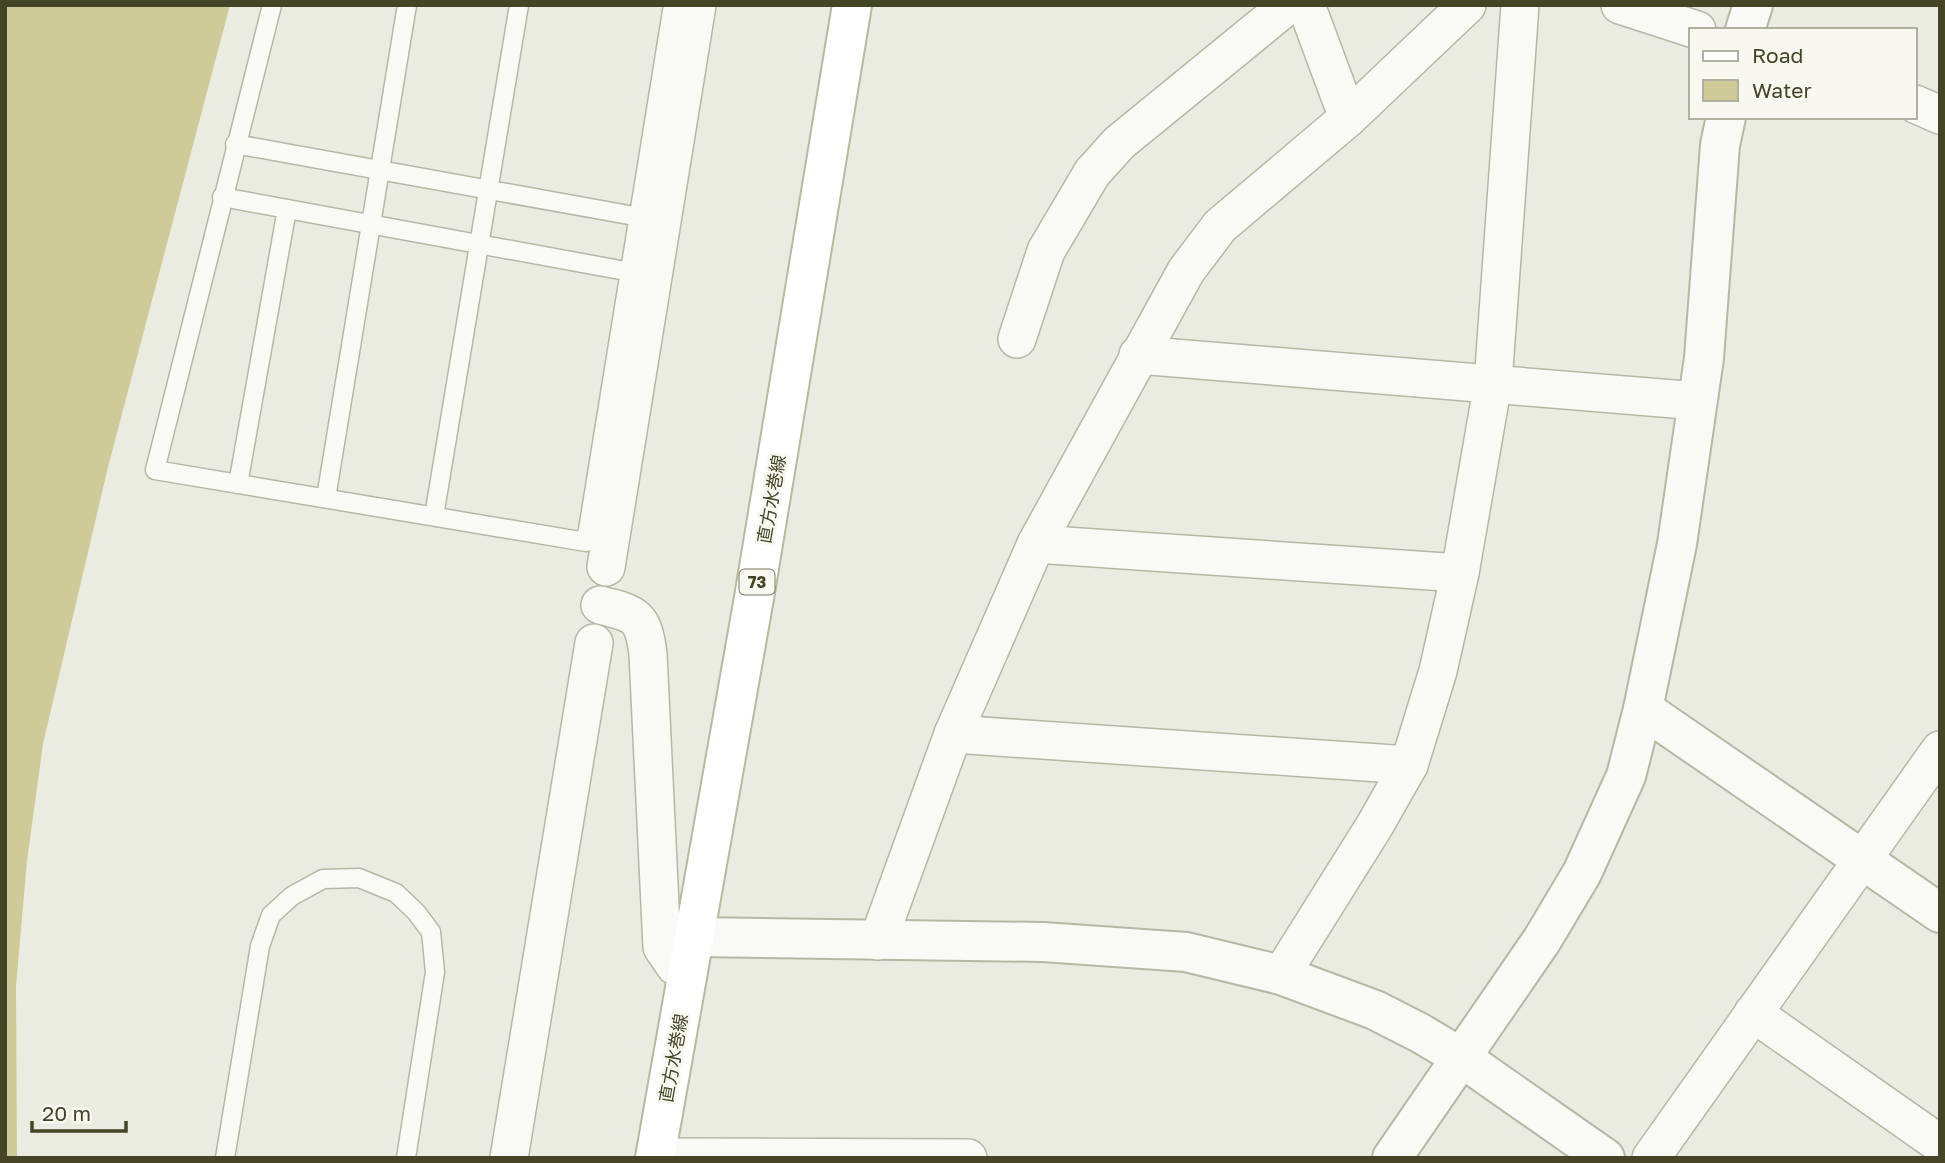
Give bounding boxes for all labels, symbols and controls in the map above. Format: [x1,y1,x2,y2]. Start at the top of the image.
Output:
legend [1689,28,1917,119]
text: Road [1752,42,1803,68]
text: Water [1752,77,1812,103]
street label: 直方水巻線 [752,453,790,545]
road number: 73 [740,569,774,594]
street label: 直方水巻線 [654,1012,692,1104]
scale bar [32,1090,126,1134]
text: 20 m [42,1100,91,1126]

